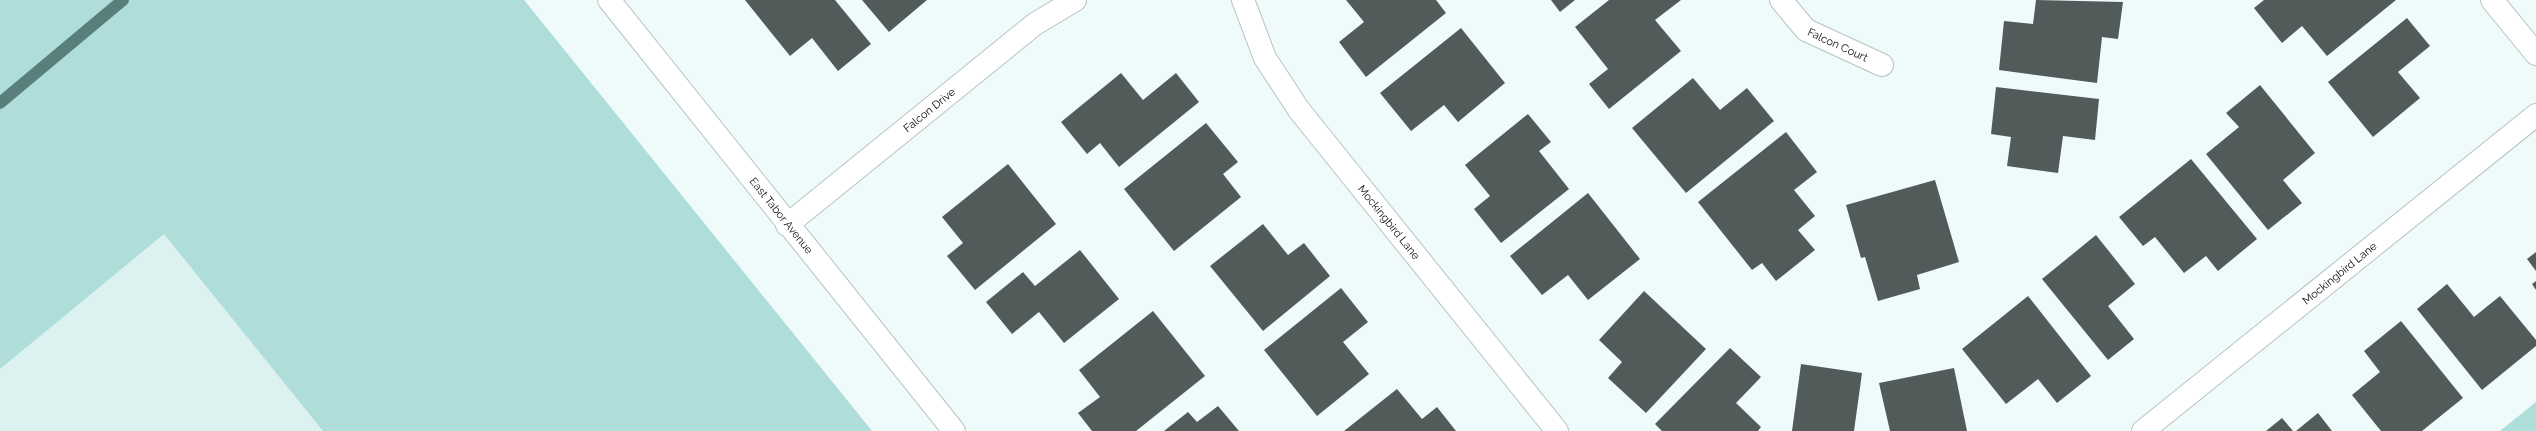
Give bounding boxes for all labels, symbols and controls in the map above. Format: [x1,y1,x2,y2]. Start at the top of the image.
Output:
street label: Falcon Court [1806,25,1870,64]
street label: Falcon Drive [901,85,958,135]
street label: East Tabor Avenue [747,175,816,257]
street label: Mockingbird Lane [1355,182,1423,262]
street label: Mockingbird Lane [2300,239,2380,307]

